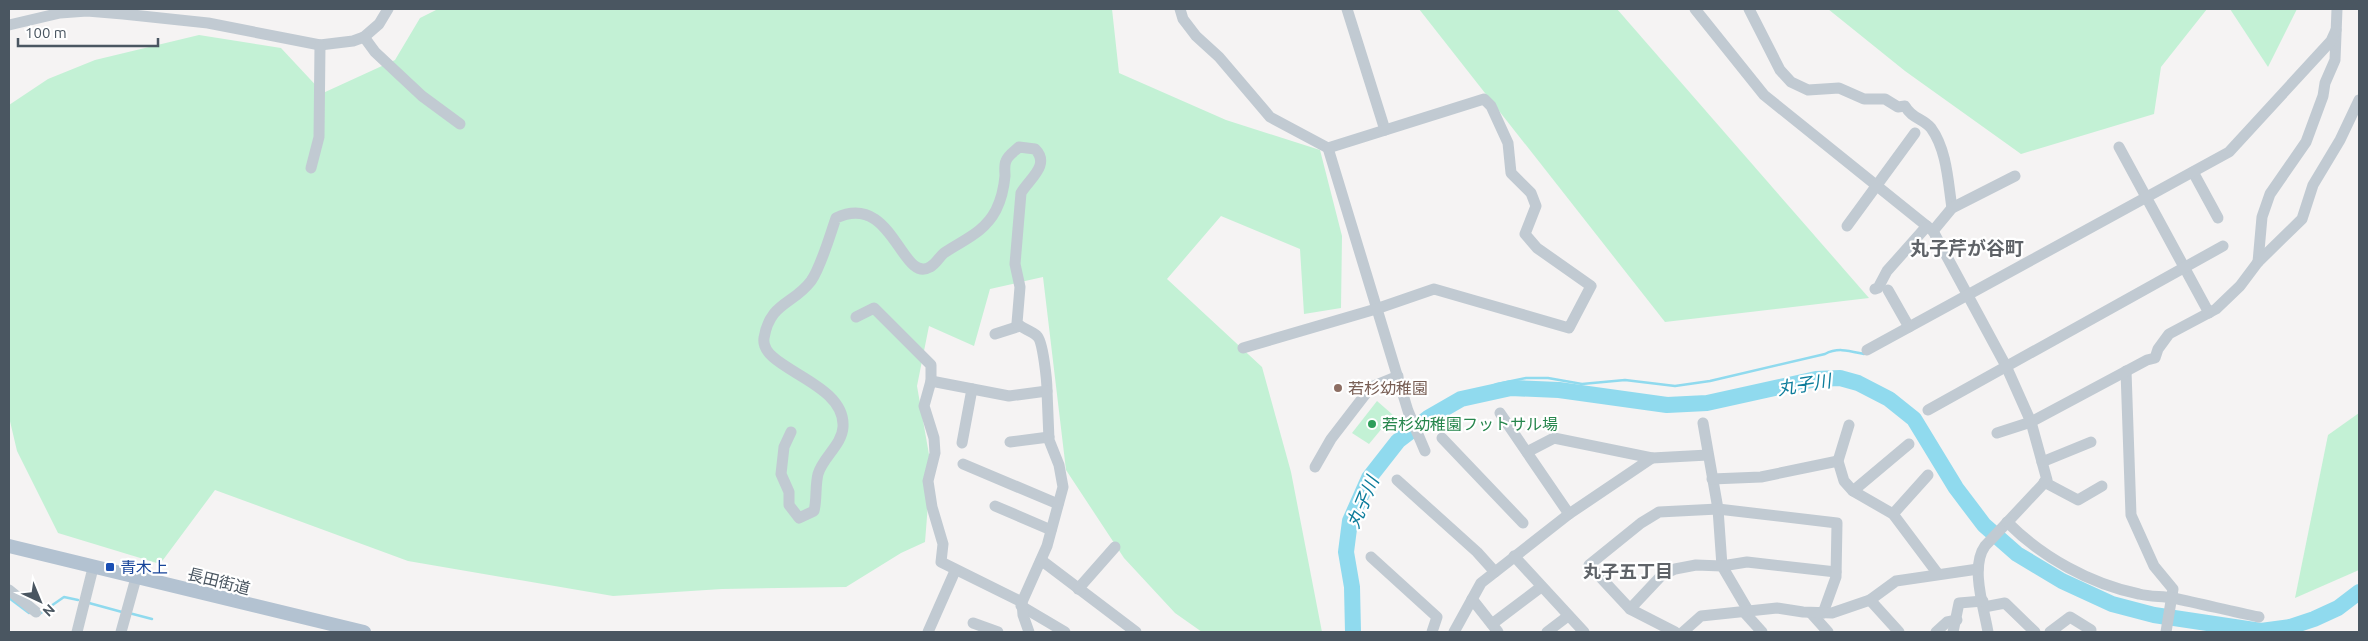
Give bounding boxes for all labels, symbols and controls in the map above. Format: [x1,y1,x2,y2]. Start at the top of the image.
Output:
scale bar [18,15,158,47]
text: 100 m [25,24,67,41]
district label: 丸子芹が谷町 [1910,237,2024,259]
water label: 丸子川 [1776,370,1834,398]
place label: 若杉幼稚園 [1348,379,1428,397]
marker: 若杉幼稚園 [1332,382,1344,394]
place label: 若杉幼稚園フットサル場 [1382,415,1558,433]
marker: 若杉幼稚園フットサル場 [1366,418,1378,430]
water label: 丸子川 [1342,471,1383,531]
place label: 青木上 [120,558,168,576]
marker: 青木上 [104,561,116,573]
district label: 丸子五丁目 [1583,561,1673,581]
street label: 長田街道 [186,565,252,597]
north arrow [15,576,65,626]
text: N [40,601,58,620]

